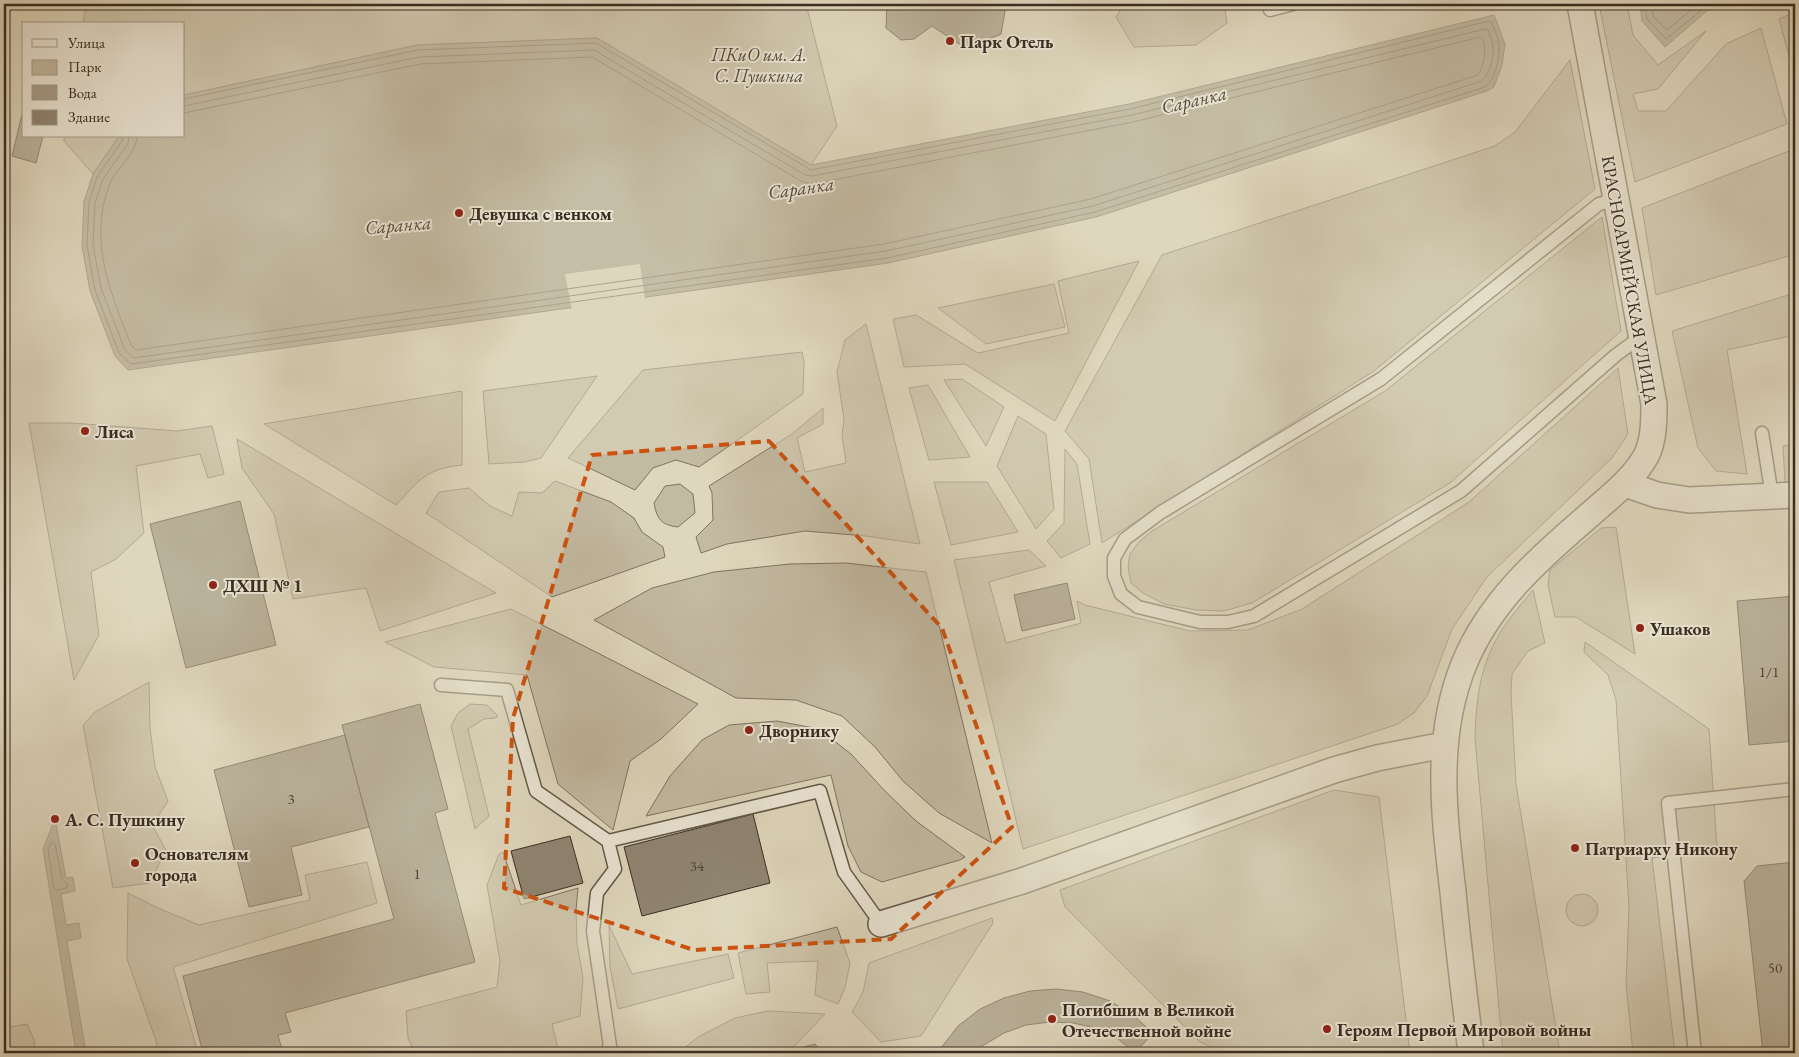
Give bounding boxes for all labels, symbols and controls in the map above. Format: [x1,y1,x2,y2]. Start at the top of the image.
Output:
legend [22,22,185,138]
place label: Парк Отель [960,30,1053,53]
text: Улица [67,33,105,52]
marker: Парк Отель [944,35,956,47]
park label: ПКиО им. А. С. Пушкина [710,43,807,88]
text: Парк [68,57,101,76]
water label: Саранка [1159,80,1229,120]
text: Вода [68,83,97,102]
text: Здание [68,107,110,126]
street label: КРАСНОАРМЕЙСКАЯ УЛИЦА [1597,154,1663,407]
water label: Саранка [766,171,836,205]
place label: Девушка с венком [469,202,612,225]
marker: Девушка с венком [453,207,465,219]
water label: Саранка [364,210,432,240]
place label: Лиса [95,420,134,443]
marker: Лиса [79,425,91,437]
place label: ДХШ № 1 [223,574,303,597]
marker: ДХШ № 1 [207,579,219,591]
place label: Ушаков [1649,617,1711,640]
marker: Ушаков [1634,622,1646,634]
house number: 1/1 [1759,662,1779,681]
place label: Дворнику [759,719,839,742]
marker: Дворнику [743,724,755,736]
house number: 3 [287,789,295,808]
place label: А. С. Пушкину [64,808,186,831]
marker: А. С. Пушкину [49,813,61,825]
place label: Патриарху Никону [1585,837,1738,860]
place label: Основателям города [145,842,249,886]
marker: Патриарху Никону [1569,842,1581,854]
house number: 34 [690,856,705,875]
marker: Основателям города [129,857,141,869]
house number: 1 [413,864,421,883]
house number: 50 [1768,958,1782,977]
place label: Погибшим в Великой Отечественной войне [1062,998,1235,1042]
marker: Погибшим в Великой Отечественной войне [1046,1013,1058,1025]
place label: Героям Первой Мировой войны [1337,1018,1591,1041]
marker: Героям Первой Мировой войны [1321,1023,1333,1035]

